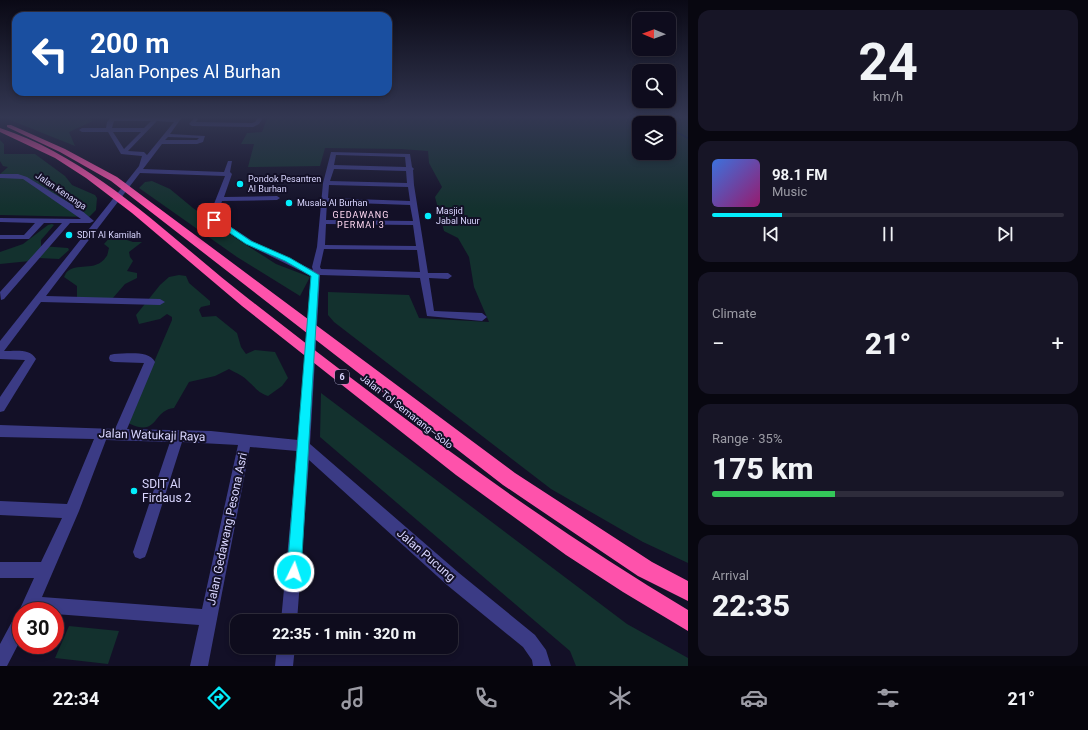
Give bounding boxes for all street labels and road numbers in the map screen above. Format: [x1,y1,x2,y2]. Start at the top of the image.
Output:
street label: Jalan Kenanga [34,170,88,212]
road number: 6 [335,370,349,384]
street label: Jalan Tol Semarang–Solo [358,372,455,451]
street label: Jalan Watukaji Raya [98,426,206,444]
street label: Jalan Gedawang Pesona Asri [204,451,250,607]
street label: Jalan Pucung [394,526,458,584]

